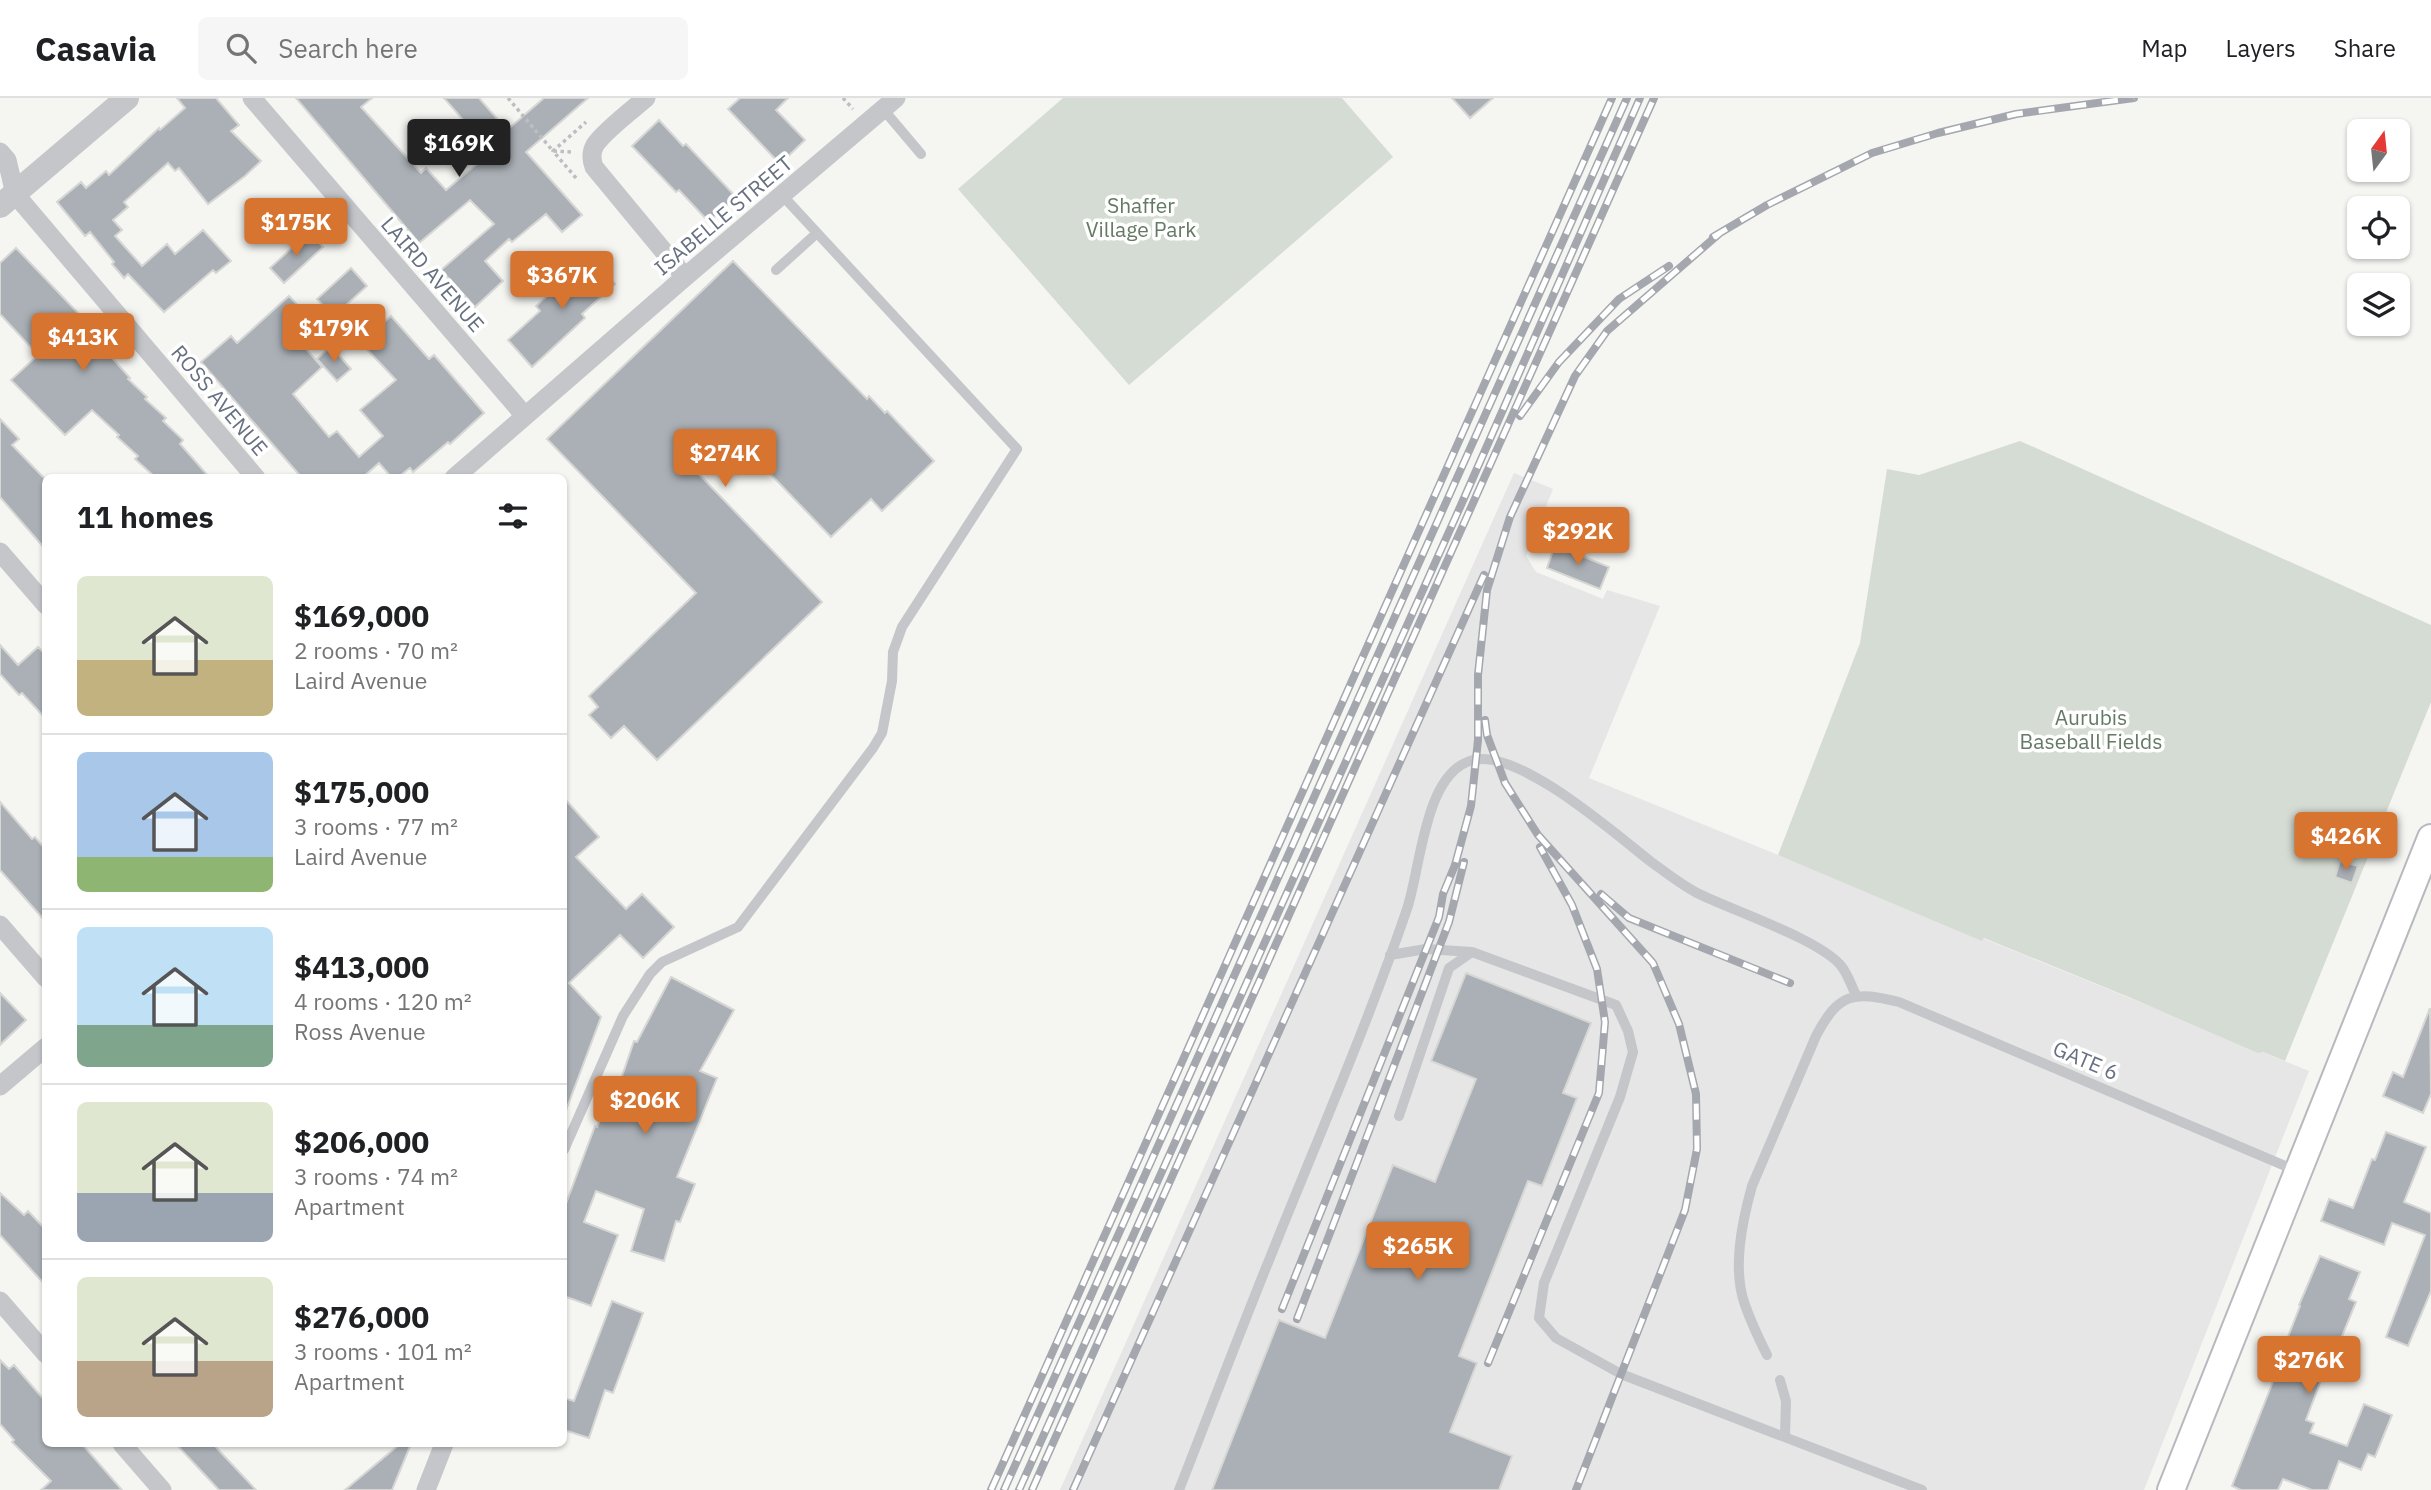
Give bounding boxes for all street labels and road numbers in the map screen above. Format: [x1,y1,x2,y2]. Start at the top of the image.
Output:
street label: ISABELLE STREET [648,149,798,281]
street label: LAIRD AVENUE [375,210,491,338]
street label: ROSS AVENUE [165,339,275,461]
street label: GATE 6 [2049,1034,2123,1086]

